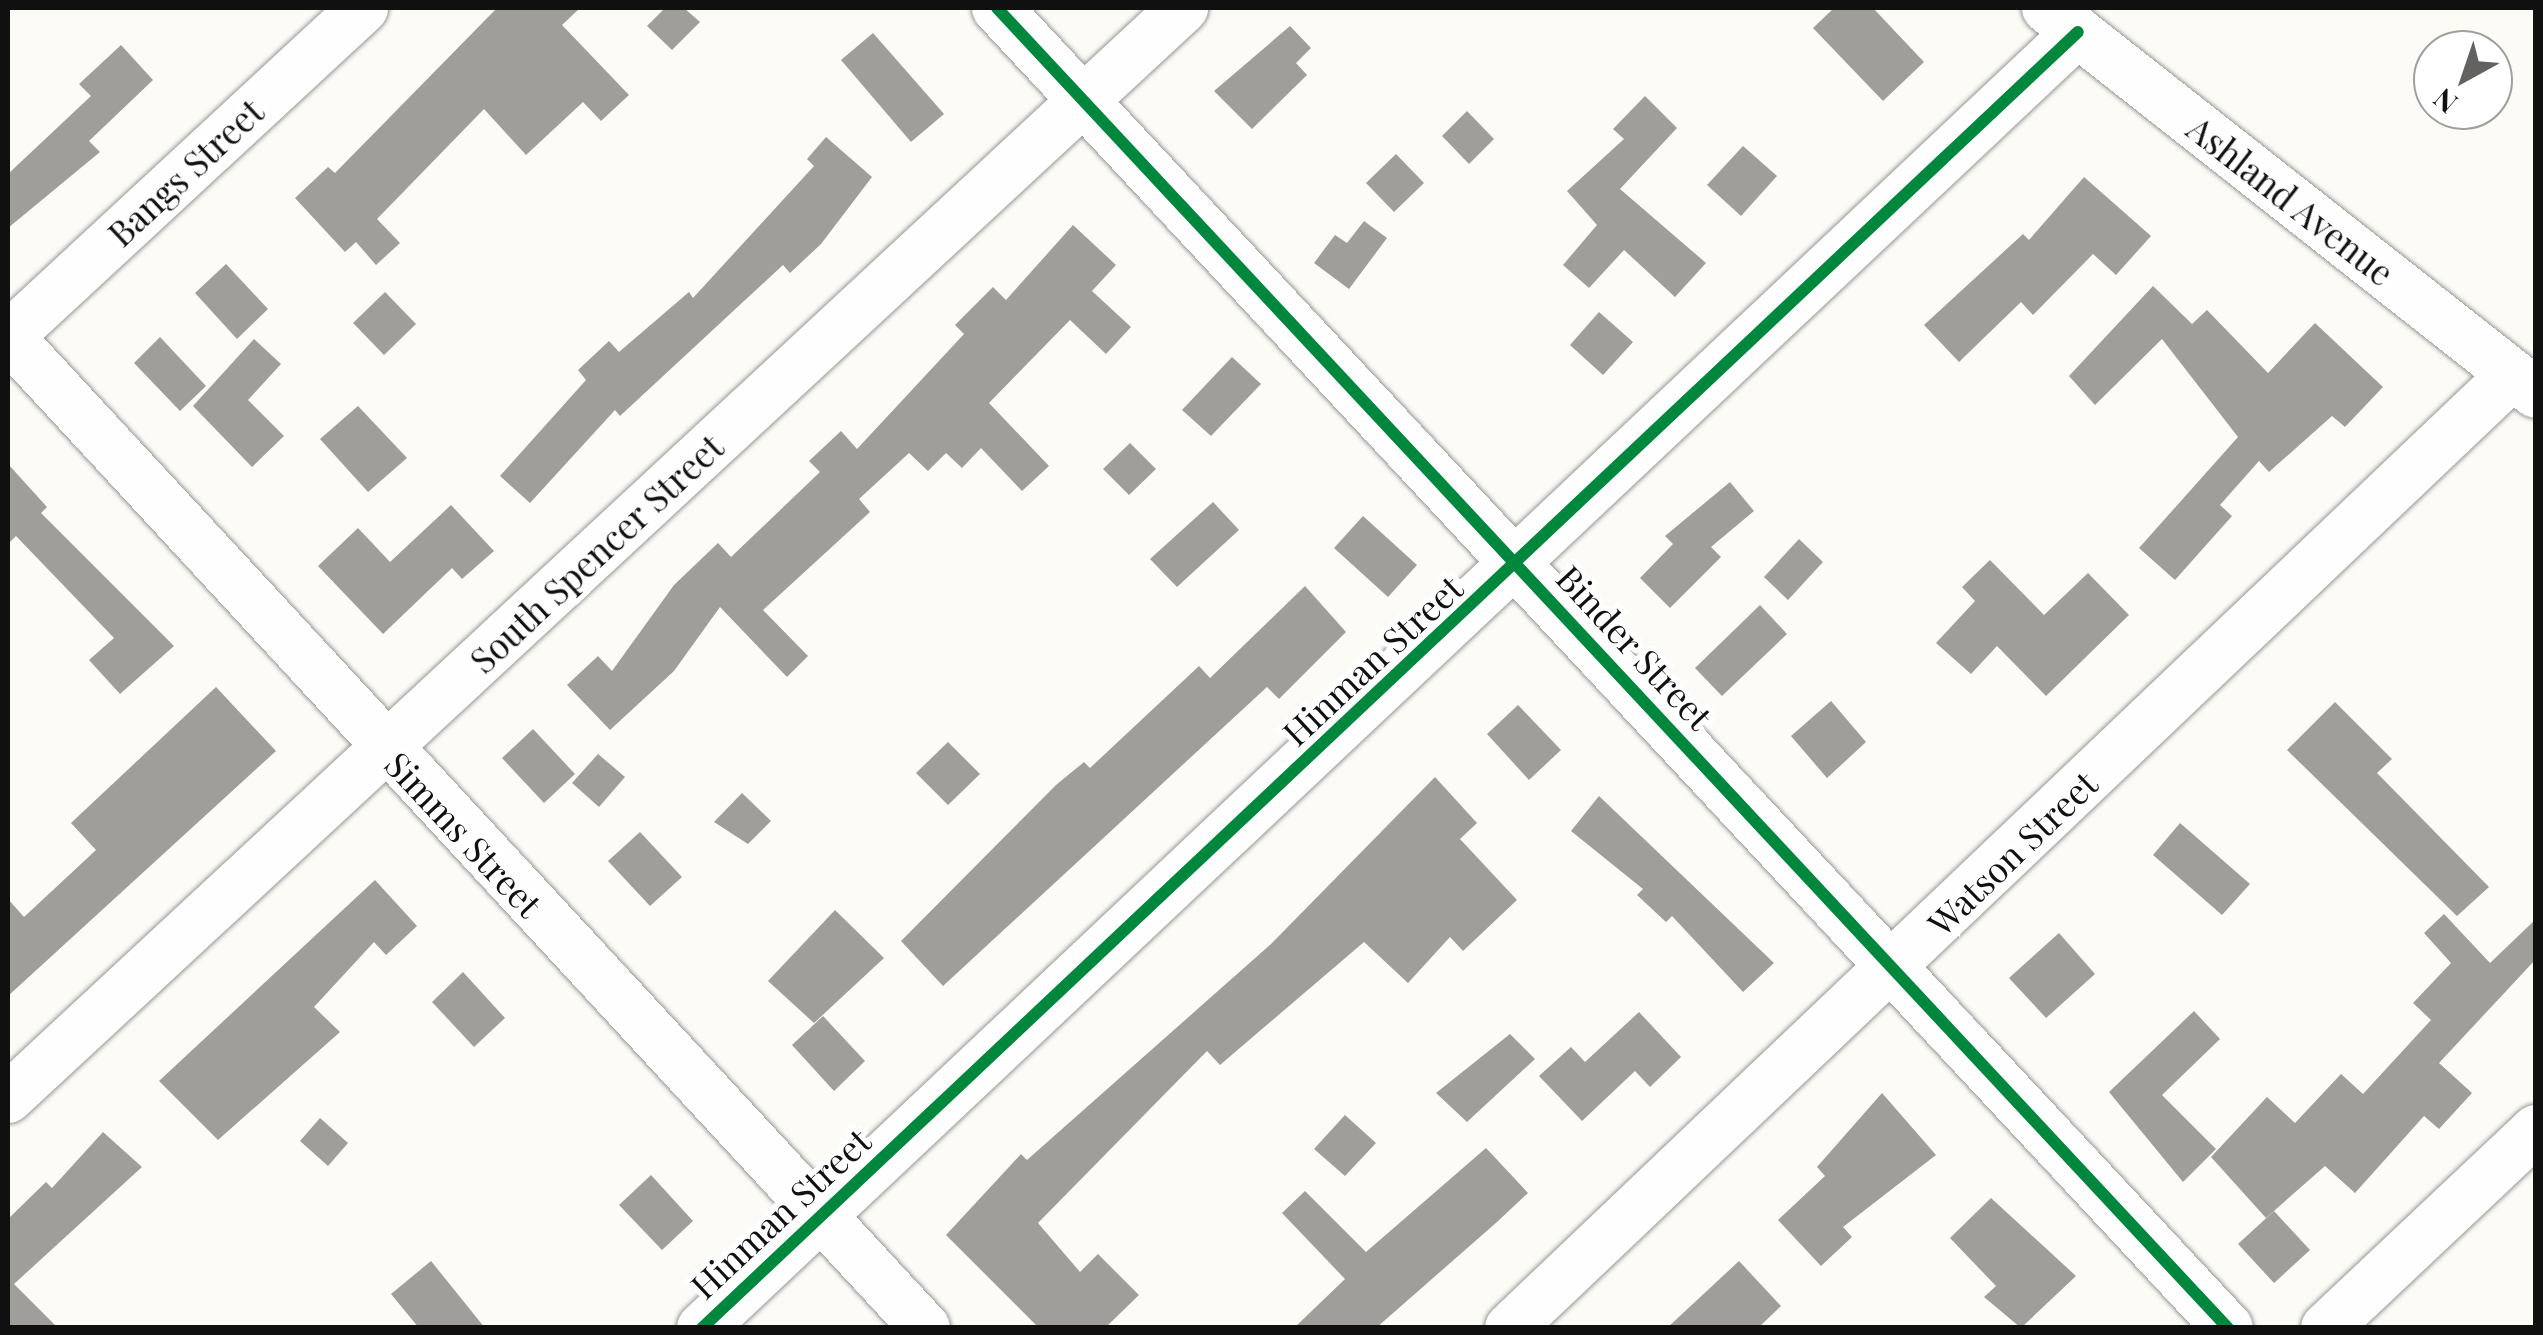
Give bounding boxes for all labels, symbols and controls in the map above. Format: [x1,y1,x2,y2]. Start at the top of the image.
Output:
north arrow [2413,30,2513,130]
text: N [2425,81,2464,123]
street label: Bangs Street [99,90,271,254]
street label: Ashland Avenue [2179,106,2403,294]
street label: South Spencer Street [461,425,731,681]
street label: Binder Street [1548,556,1722,738]
street label: Hinman Street [1274,566,1470,754]
street label: Simms Street [377,743,551,925]
street label: Watson Street [1919,762,2105,944]
street label: Hinman Street [682,1119,878,1307]

